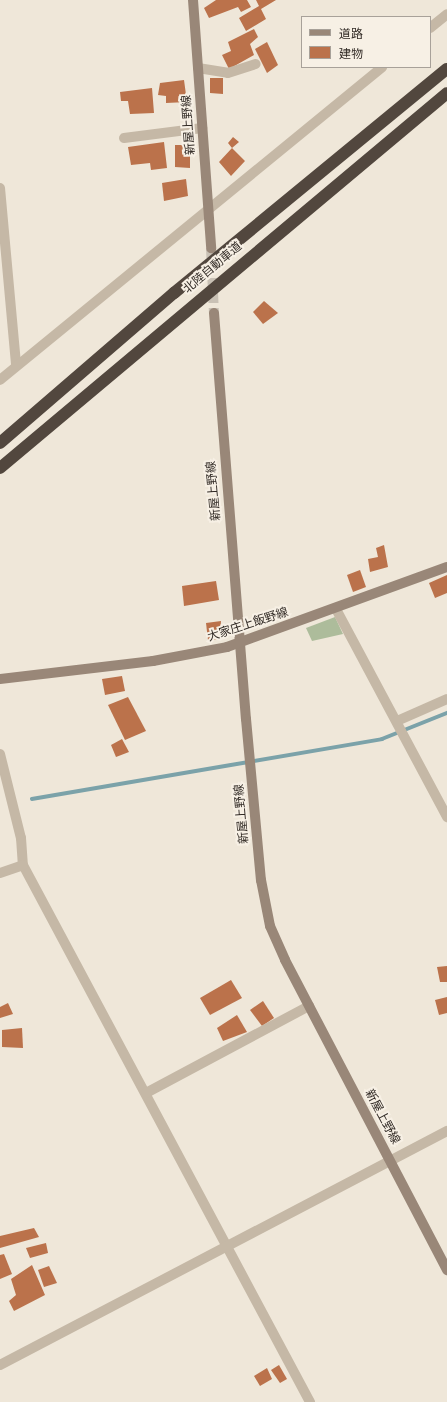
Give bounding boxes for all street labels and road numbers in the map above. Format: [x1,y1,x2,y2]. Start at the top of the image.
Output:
street label: 新屋上野線 [180,95,198,155]
street label: 北陸自動車道 [181,239,245,297]
street label: 新屋上野線 [204,460,224,522]
street label: 大家庄上飯野線 [206,605,290,645]
street label: 新屋上野線 [232,783,252,845]
street label: 新屋上野線 [362,1087,402,1147]

